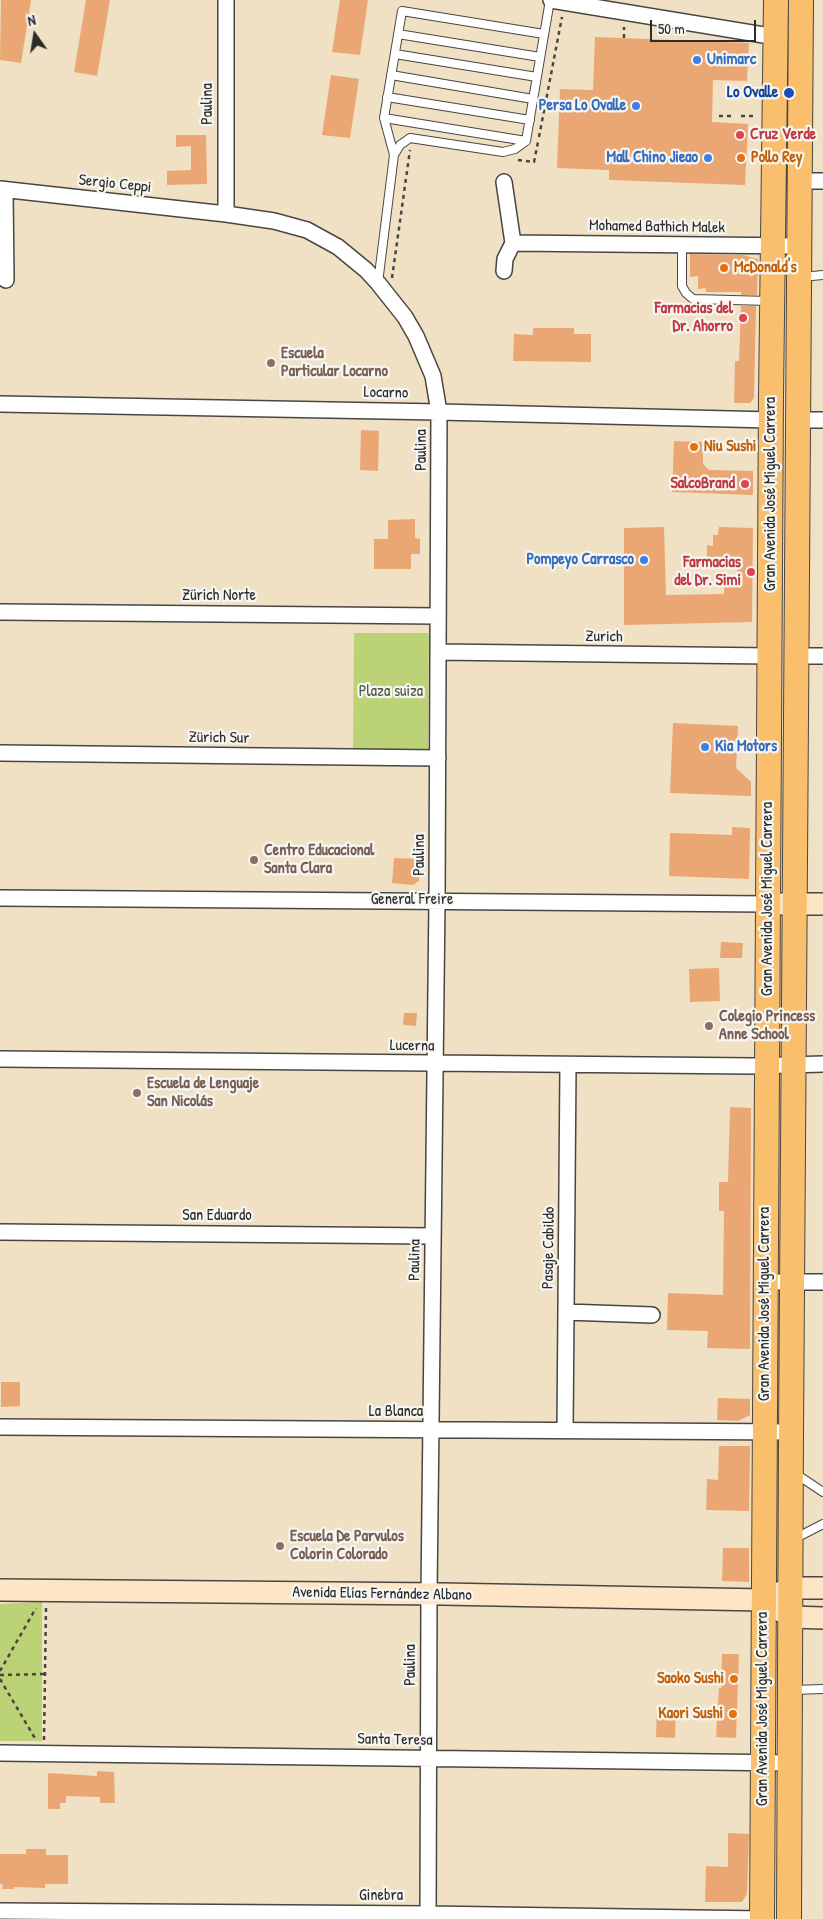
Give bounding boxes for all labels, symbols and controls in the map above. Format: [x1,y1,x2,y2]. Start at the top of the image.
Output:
north arrow [10,10,60,60]
text: N [26,10,37,30]
scale bar [653,10,759,42]
text: 50 m [658,18,685,39]
place label: Unimarc [707,50,756,70]
marker: Unimarc [691,54,703,66]
street label: Paulina [198,83,218,125]
place label: Lo Ovalle [727,83,778,103]
marker: Lo Ovalle [782,86,796,100]
place label: Persa Lo Ovalle [539,96,626,116]
marker: Persa Lo Ovalle [630,100,642,112]
place label: Cruz Verde [750,125,816,145]
marker: Cruz Verde [734,129,746,141]
place label: Mall Chino Jieao [607,148,698,168]
place label: Pollo Rey [751,148,803,168]
marker: Mall Chino Jieao [702,152,714,164]
marker: Pollo Rey [735,152,747,164]
street label: Sergio Ceppi [78,171,152,197]
street label: Mohamed Bathich Malek [589,216,725,238]
place label: McDonald's [734,258,797,278]
marker: McDonald's [718,262,730,274]
place label: Farmacias del Dr. Ahorro [655,299,733,337]
marker: Farmacias del Dr. Ahorro [737,312,749,324]
place label: Escuela Particular Locarno [281,344,388,382]
marker: Escuela Particular Locarno [265,357,277,369]
street label: Locarno [363,383,409,403]
street label: Gran Avenida José Miguel Carrera [761,397,781,591]
street label: Paulina [412,429,432,471]
place label: Niu Sushi [704,437,756,457]
marker: Niu Sushi [688,441,700,453]
place label: SalcoBrand [670,474,735,494]
marker: SalcoBrand [739,478,751,490]
place label: Pompeyo Carrasco [526,550,634,570]
place label: Farmacias del Dr. Simi [674,553,741,591]
marker: Pompeyo Carrasco [638,554,650,566]
marker: Farmacias del Dr. Simi [745,566,757,578]
street label: Zürich Norte [182,586,256,606]
street label: Zurich [585,627,623,647]
park label: Plaza suiza [359,682,423,702]
street label: Zürich Sur [188,728,250,748]
place label: Kia Motors [715,737,777,757]
marker: Kia Motors [699,741,711,753]
street label: Gran Avenida José Miguel Carrera [758,802,778,996]
street label: Paulina [410,834,430,876]
place label: Centro Educacional Santa Clara [264,841,374,879]
marker: Centro Educacional Santa Clara [248,854,260,866]
street label: General Freire [371,890,453,910]
place label: Colegio Princess Anne School [719,1007,815,1045]
marker: Colegio Princess Anne School [703,1020,715,1032]
street label: Lucerna [390,1036,434,1056]
place label: Escuela de Lenguaje San Nicolás [147,1074,259,1112]
marker: Escuela de Lenguaje San Nicolás [131,1087,143,1099]
street label: San Eduardo [182,1206,252,1226]
street label: Pasaje Cabildo [539,1207,559,1289]
street label: Gran Avenida José Miguel Carrera [755,1207,775,1401]
street label: Paulina [405,1239,425,1281]
street label: La Blanca [369,1402,423,1422]
place label: Escuela De Parvulos Colorin Colorado [290,1527,404,1565]
marker: Escuela De Parvulos Colorin Colorado [274,1540,286,1552]
street label: Avenida Elías Fernández Albano [292,1583,472,1605]
street label: Gran Avenida José Miguel Carrera [753,1612,773,1806]
street label: Paulina [401,1644,421,1686]
place label: Saoko Sushi [657,1669,724,1689]
marker: Saoko Sushi [728,1673,740,1685]
place label: Kaori Sushi [658,1704,723,1724]
marker: Kaori Sushi [727,1708,739,1720]
street label: Santa Teresa [357,1730,433,1750]
street label: Ginebra [359,1886,403,1906]

